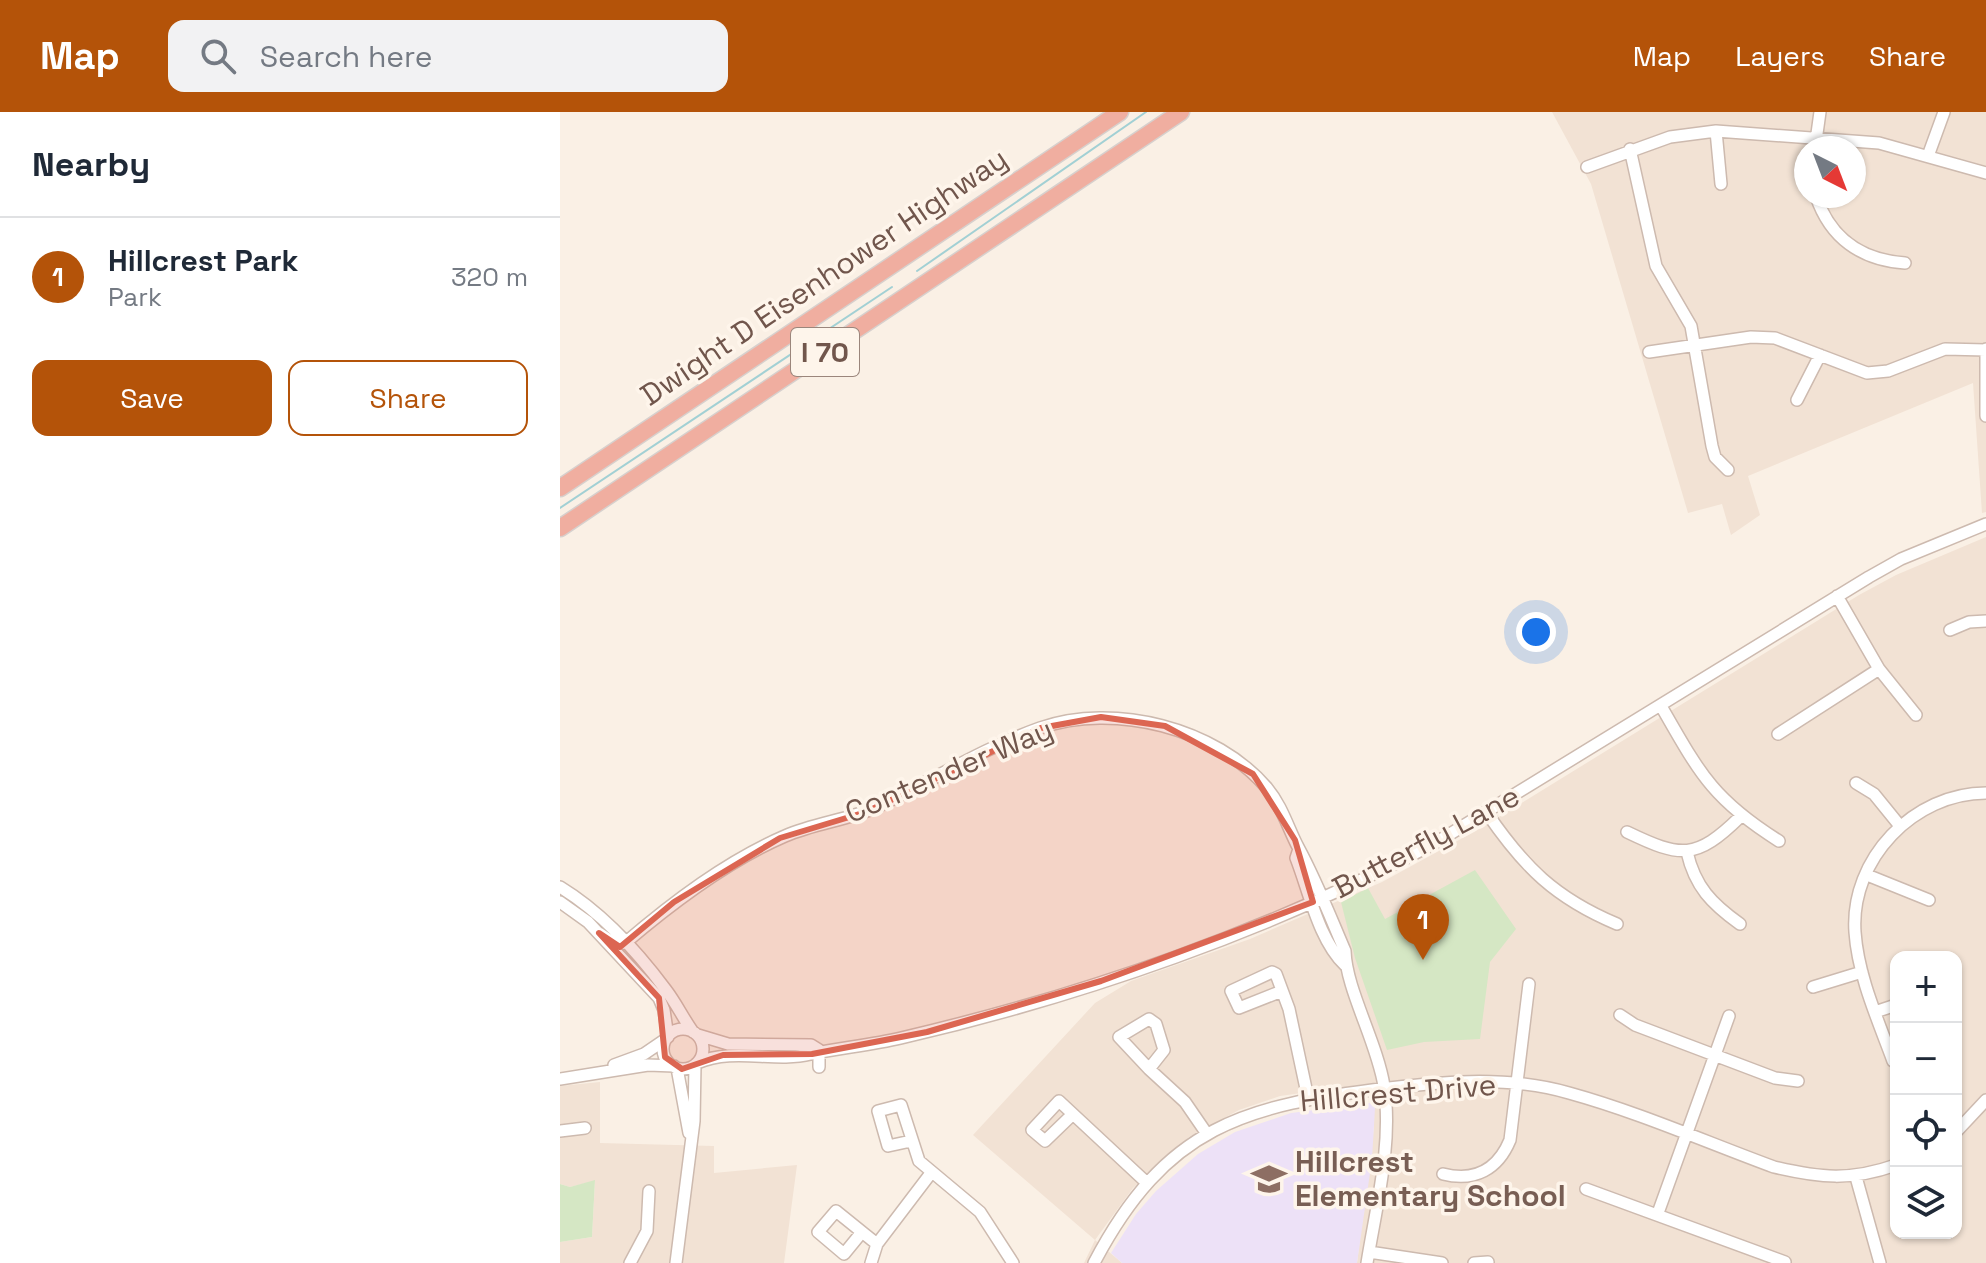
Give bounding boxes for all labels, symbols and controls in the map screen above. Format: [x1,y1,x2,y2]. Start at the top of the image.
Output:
search box [168,20,728,92]
text: Map [40,32,120,80]
icon: search [196,34,240,78]
text: Search here [260,37,433,76]
text: Map [1633,38,1691,74]
text: Layers [1735,38,1825,74]
text: Share [1869,38,1946,74]
north arrow [1794,136,1866,208]
street label: Dwight D Eisenhower Highway [633,139,1015,414]
text: Nearby [32,143,150,186]
text: Hillcrest Park [108,241,299,280]
text: 1 [52,260,64,294]
text: 320 m [451,260,528,294]
text: Park [108,280,162,314]
road number: I 70 [791,328,859,376]
button: Save [32,360,272,436]
button: Share [288,360,528,436]
your location [1516,612,1556,652]
street label: Contender Way [839,709,1059,832]
street label: Butterfly Lane [1325,776,1526,907]
pin: 1 [1397,894,1449,960]
map controls [1890,951,1962,1239]
button: + [1890,951,1962,1023]
button: − [1890,1023,1962,1095]
street label: Hillcrest Drive [1298,1064,1498,1121]
button: locate [1890,1095,1962,1167]
place label: Hillcrest Elementary School [1295,1142,1566,1215]
school or university icon: Hillcrest Elementary School [1250,1160,1288,1198]
button: layers [1890,1167,1962,1239]

